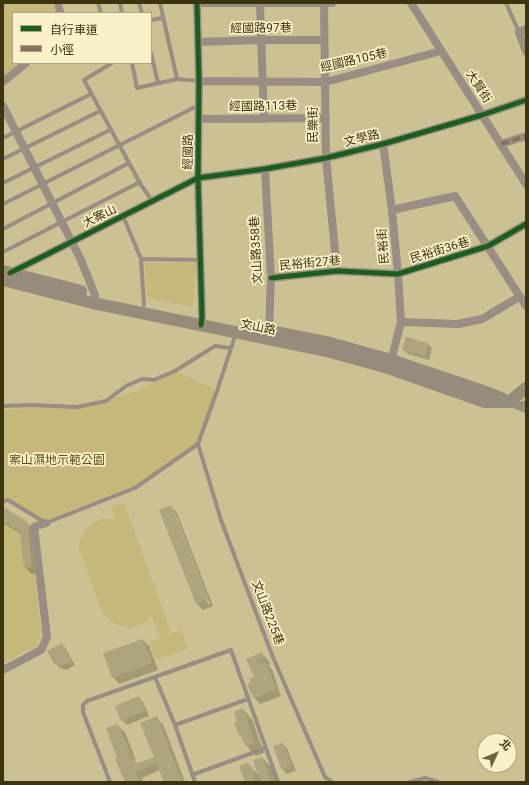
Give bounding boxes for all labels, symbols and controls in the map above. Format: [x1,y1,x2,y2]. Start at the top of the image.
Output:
legend [12,12,152,64]
street label: 經國路97巷 [230,21,292,37]
text: 自行車道 [50,23,98,37]
text: 小徑 [50,43,74,57]
street label: 經國路105巷 [319,46,389,76]
street label: 大賢街 [462,68,494,106]
street label: 經國路113巷 [229,99,297,115]
street label: 民樂街 [307,107,321,143]
street label: 文學路 [343,128,381,150]
street label: 經國路 [181,134,197,170]
street label: 大案山 [81,203,119,231]
street label: 文山路358巷 [248,216,266,284]
street label: 民裕街 [375,227,393,265]
street label: 民裕街36巷 [408,235,472,267]
street label: 民裕街27巷 [279,254,341,274]
street label: 文山路 [239,317,277,339]
park label: 案山濕地示範公園 [9,454,105,468]
street label: 文山路225巷 [248,579,286,647]
north arrow [477,733,517,773]
text: 北 [497,737,514,753]

